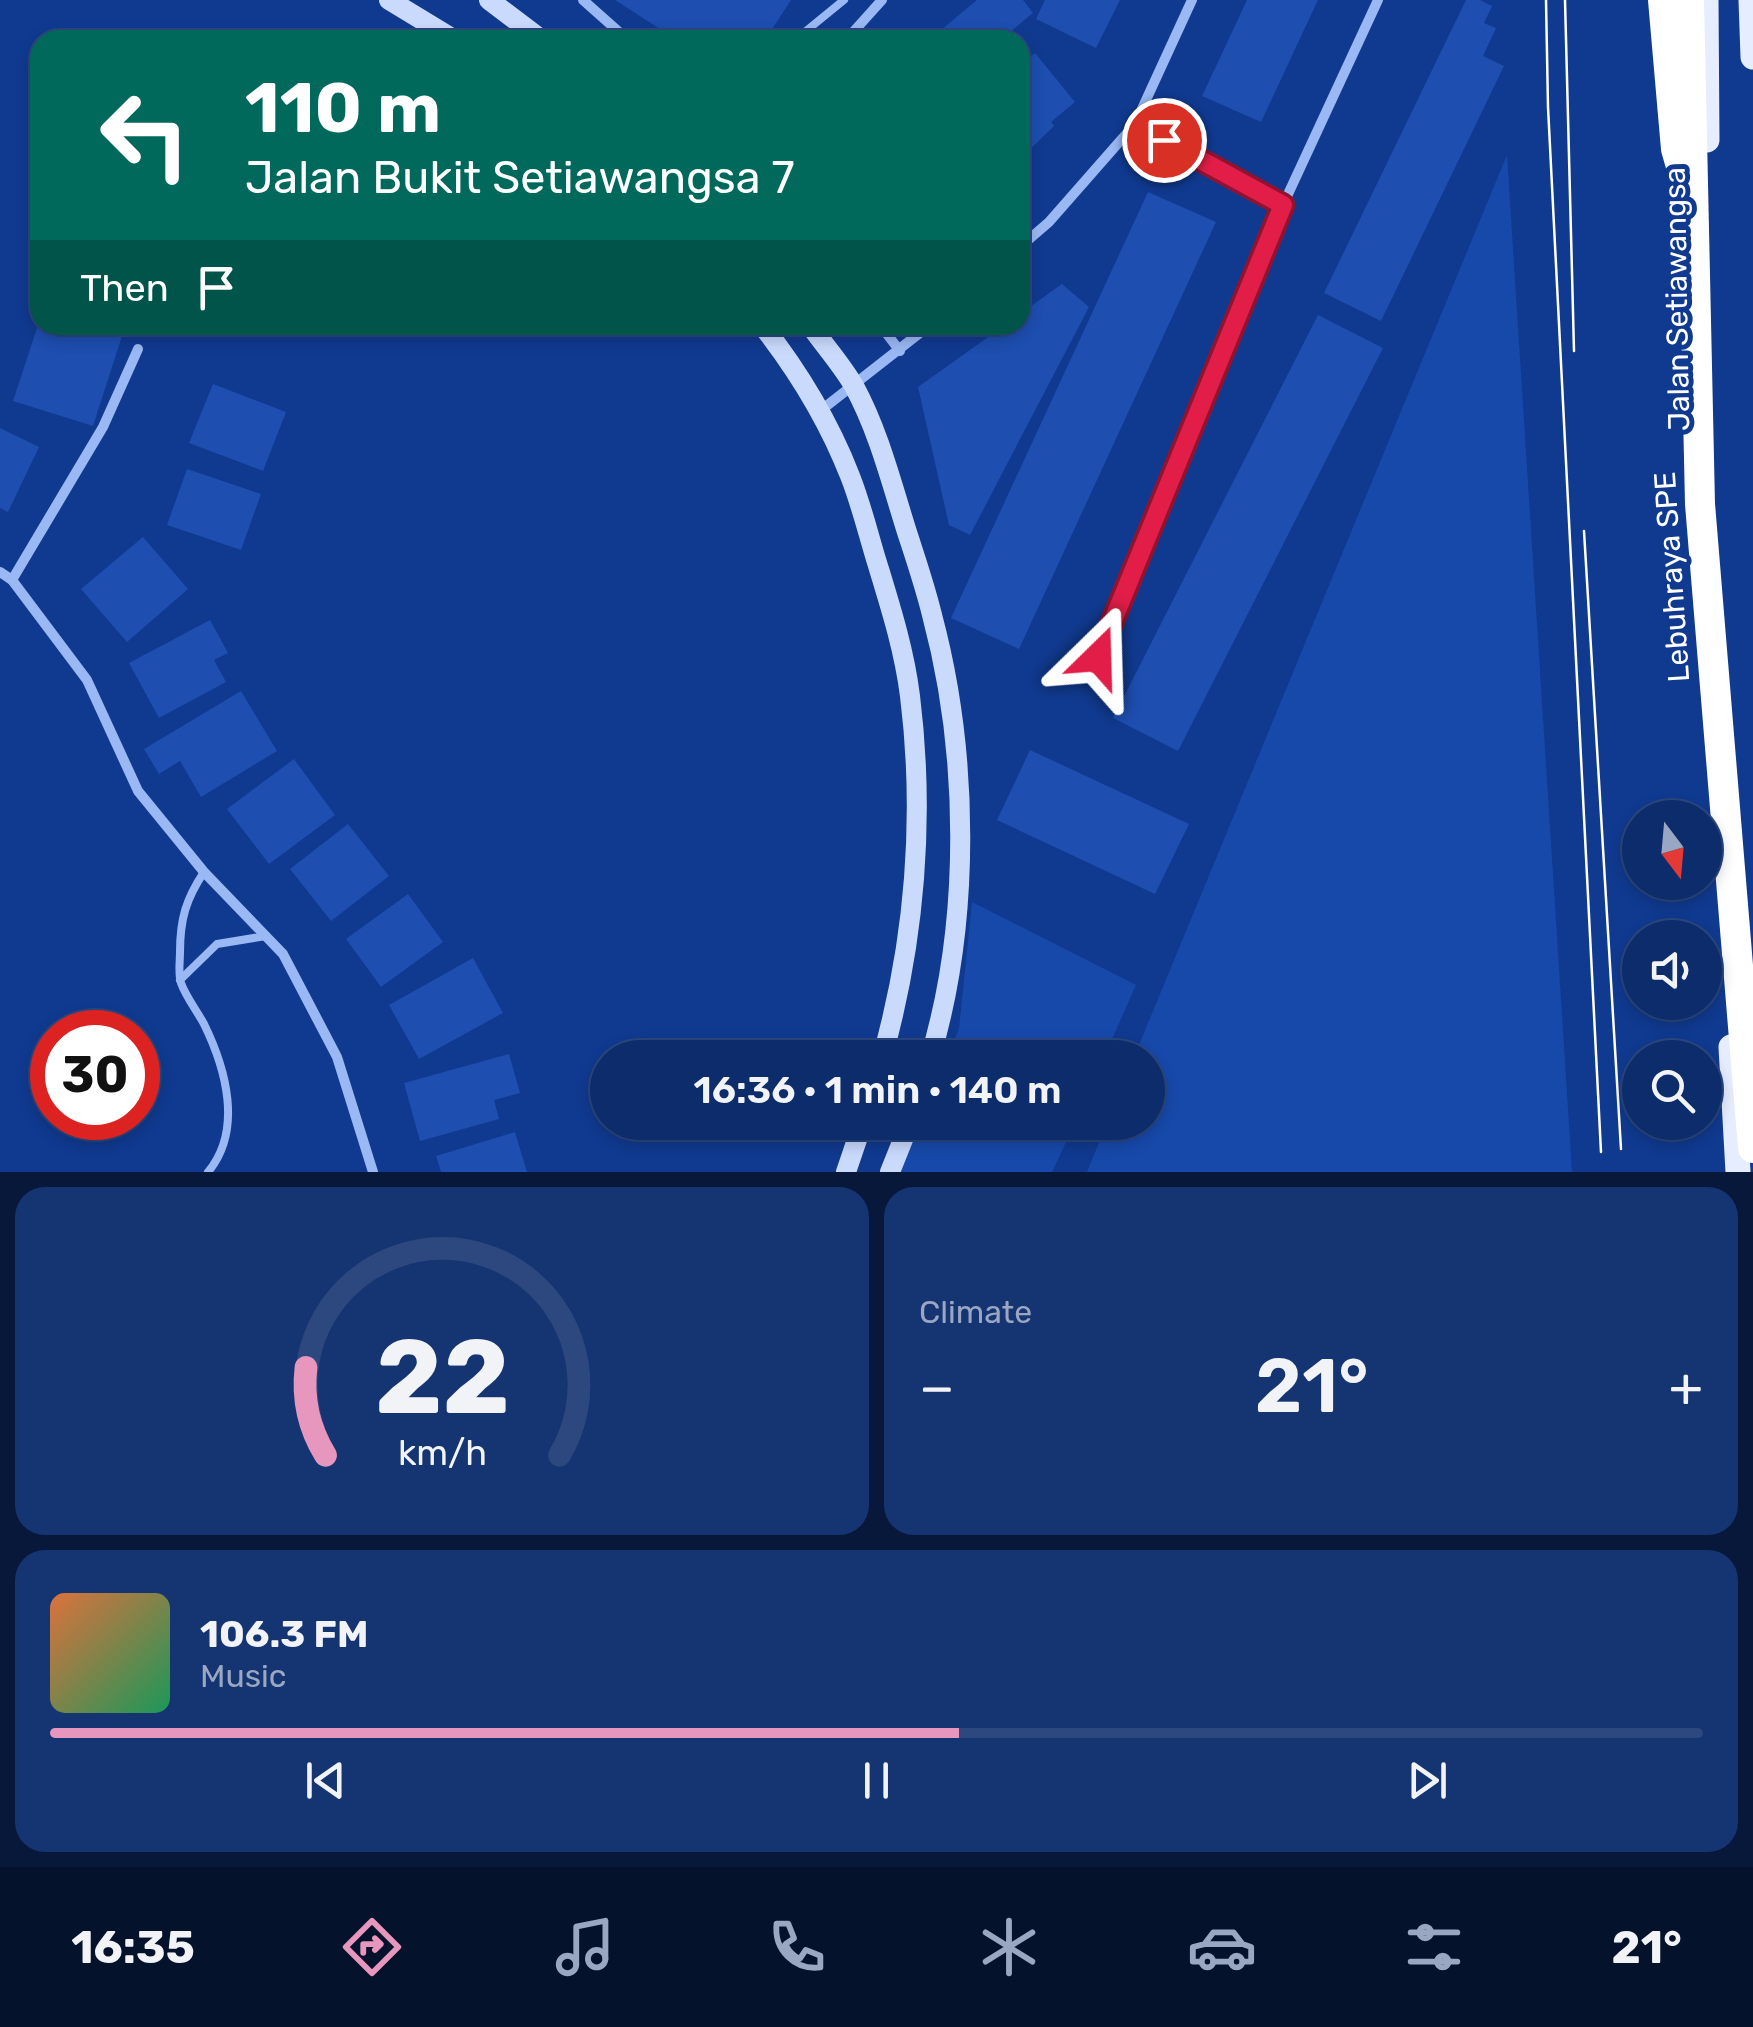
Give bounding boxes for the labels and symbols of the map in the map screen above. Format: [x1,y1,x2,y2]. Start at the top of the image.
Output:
pin [1122,98,1207,183]
street label: Jalan Setiawangsa [1657,167,1697,431]
street label: Lebuhraya SPE [1647,471,1697,683]
position arrow [1046,605,1150,709]
north arrow [1622,800,1722,900]
speed limit sign: 30 [30,1010,160,1140]

